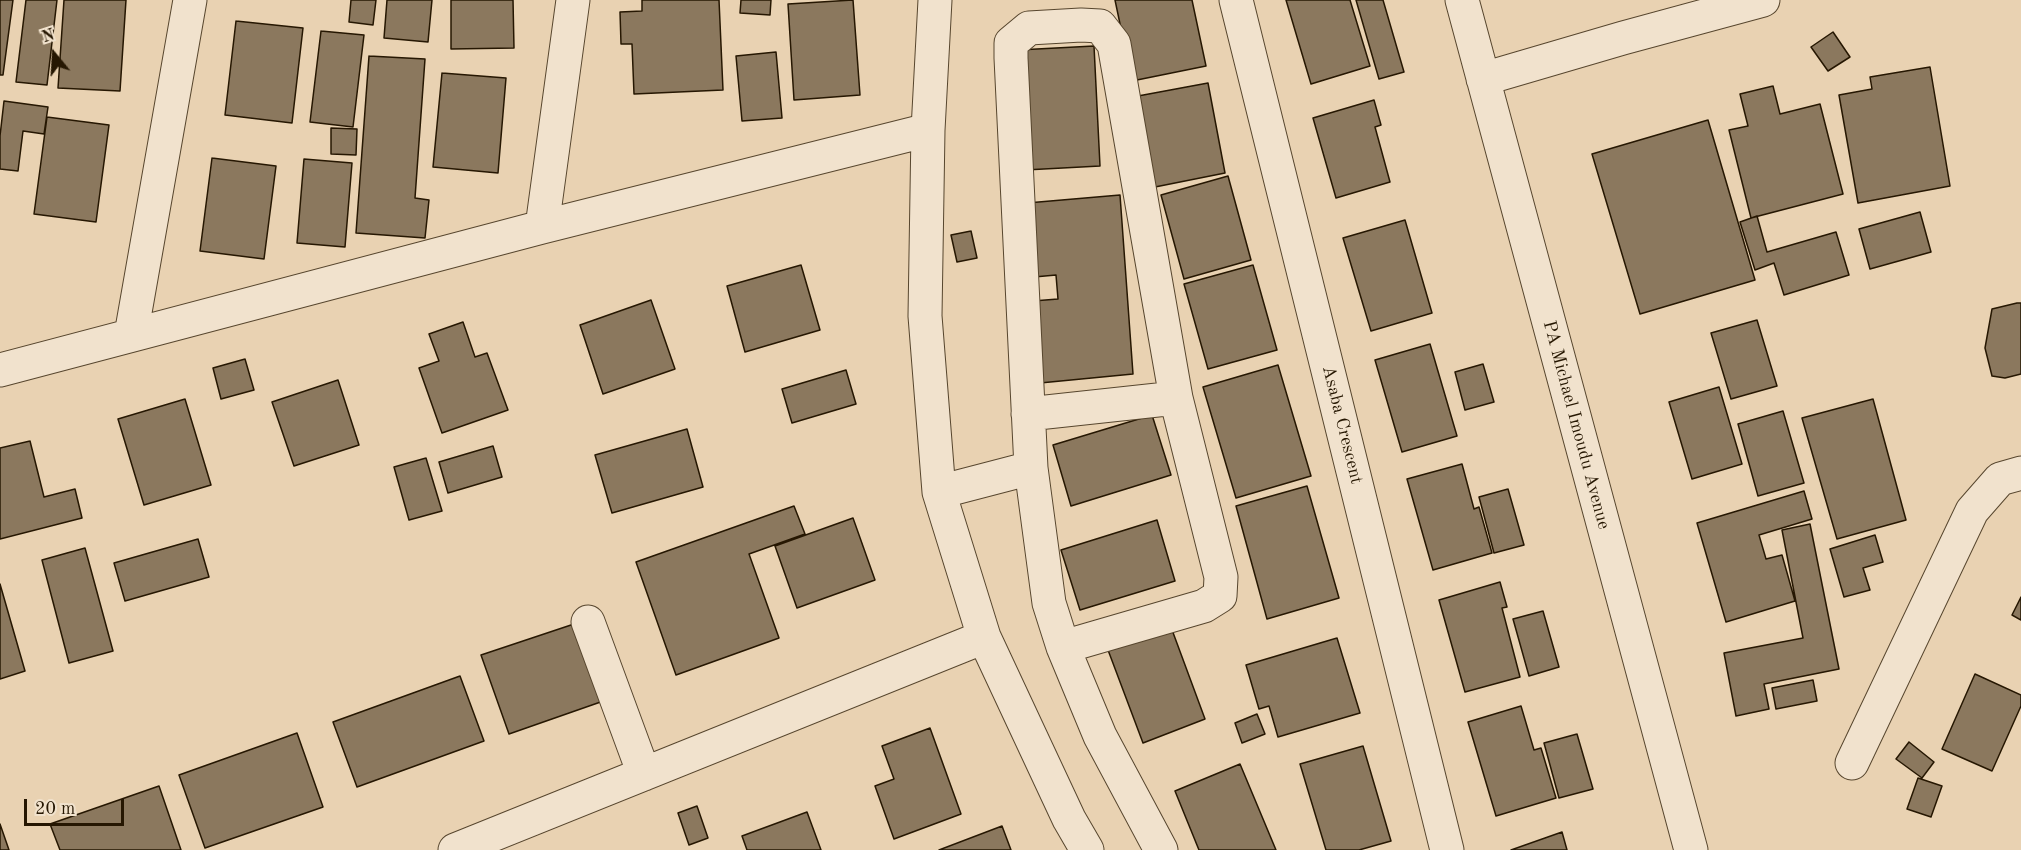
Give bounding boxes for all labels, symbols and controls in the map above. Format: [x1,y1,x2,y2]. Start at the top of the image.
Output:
north arrow [24,24,84,84]
text: N [40,27,57,46]
street label: PA Michael Imoudu Avenue [1538,318,1614,532]
street label: Asaba Crescent [1317,364,1367,486]
scale bar [27,787,128,825]
text: 20 m [35,800,75,818]

